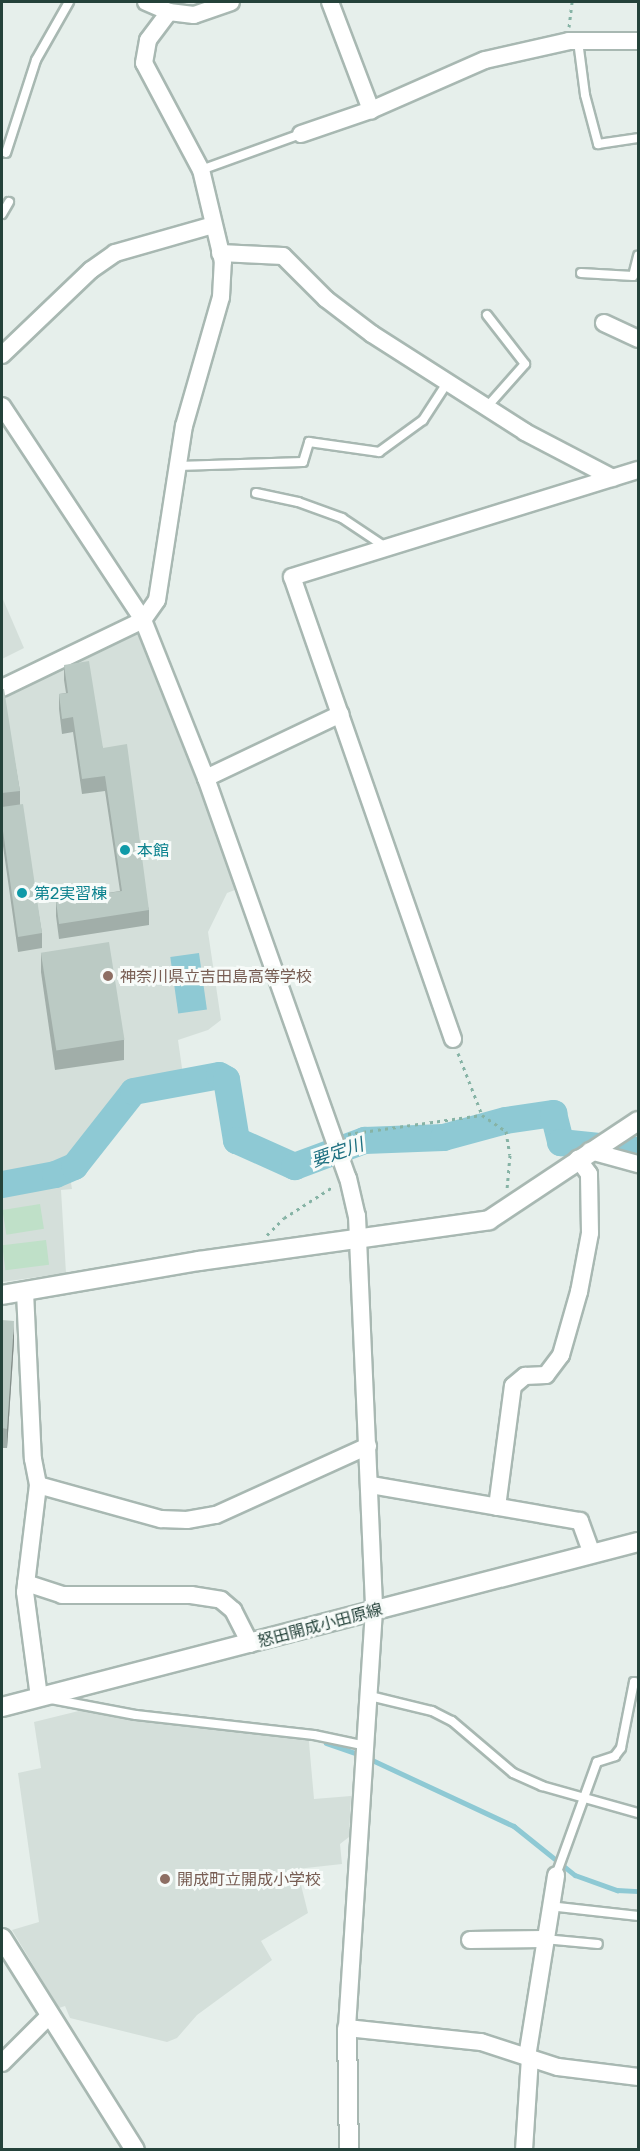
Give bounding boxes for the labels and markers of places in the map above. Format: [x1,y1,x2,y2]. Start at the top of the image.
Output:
place label: 本館 [137,840,169,860]
marker: 本館 [118,843,132,857]
place label: 第2実習棟 [34,883,107,903]
marker: 第2実習棟 [15,886,29,900]
place label: 神奈川県立吉田島高等学校 [120,966,312,986]
marker: 神奈川県立吉田島高等学校 [101,969,115,983]
place label: 開成町立開成小学校 [177,1869,321,1889]
marker: 開成町立開成小学校 [158,1872,172,1886]

